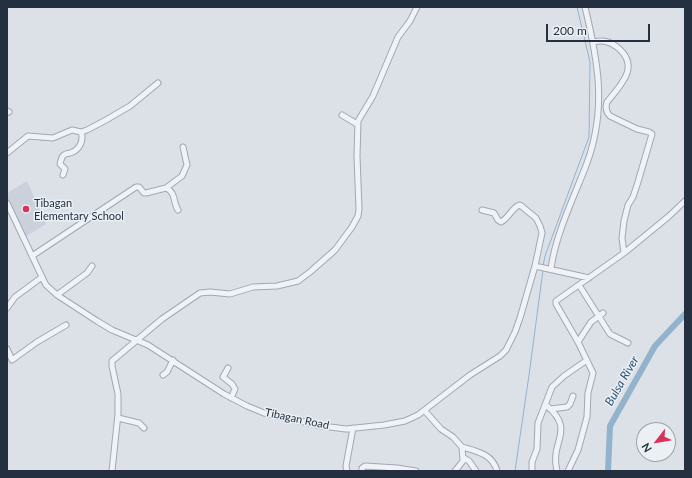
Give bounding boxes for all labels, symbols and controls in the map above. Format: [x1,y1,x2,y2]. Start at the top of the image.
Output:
scale bar [548,16,652,42]
text: 200 m [553,23,587,38]
place label: Tibagan Elementary School [34,196,124,222]
marker: Tibagan Elementary School [21,204,31,214]
water label: Bulsa River [602,354,642,408]
street label: Tibagan Road [264,406,330,432]
north arrow [636,422,676,462]
text: N [638,441,654,455]

